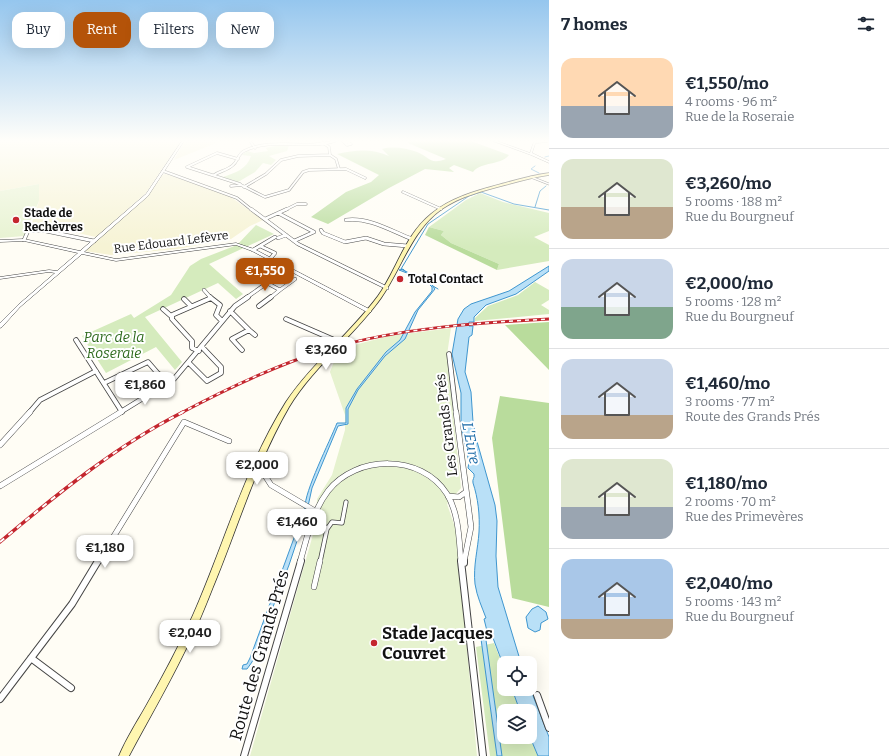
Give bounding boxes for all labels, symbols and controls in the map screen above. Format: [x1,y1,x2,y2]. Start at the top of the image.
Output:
chip: Buy [12,12,65,48]
chip: Rent [73,12,131,48]
chip: Filters [139,12,208,48]
chip: New [216,12,274,48]
icon: filters [855,13,877,35]
text: 7 homes [561,14,628,35]
text: €1,550/mo [685,73,769,94]
icon: home [593,74,641,122]
text: 4 rooms · 96 m² [685,94,777,109]
text: Rue de la Roseraie [685,109,794,124]
text: €3,260/mo [685,173,772,194]
icon: home [593,175,641,223]
text: 5 rooms · 188 m² [685,194,782,209]
place label: Stade de Rechèvres [24,206,83,234]
text: Rue du Bourgneuf [685,209,794,224]
marker: Stade de Rechèvres [11,215,21,225]
street label: Rue Edouard Lefèvre [113,228,229,256]
pin: €1,550 [232,258,298,292]
text: €1,550 [245,263,285,278]
place label: Total Contact [408,272,483,286]
text: €2,000/mo [685,273,773,294]
marker: Total Contact [395,274,405,284]
icon: home [593,275,641,323]
text: 5 rooms · 128 m² [685,294,781,309]
text: Rue du Bourgneuf [685,309,794,324]
park label: Parc de la Roseraie [84,329,144,362]
pin: €3,260 [293,337,359,371]
text: €3,260 [305,342,347,357]
pin: €1,860 [112,372,178,406]
street label: Les Grands Prés [432,373,461,477]
text: €1,460/mo [685,373,770,394]
icon: home [593,375,641,423]
text: €1,860 [124,377,166,392]
text: 3 rooms · 77 m² [685,394,775,409]
text: Route des Grands Prés [685,409,820,424]
water label: L'Eure [458,420,484,466]
pin: €2,000 [224,452,290,486]
text: €2,000 [235,457,279,472]
text: €1,180/mo [685,473,768,494]
icon: home [593,475,641,523]
text: 2 rooms · 70 m² [685,494,776,509]
pin: €1,460 [264,509,330,543]
text: Rue des Primevères [685,509,804,524]
text: €1,460 [276,514,318,529]
pin: €1,180 [72,535,138,569]
text: €1,180 [85,540,125,555]
street label: Route des Grands Prés [225,567,294,743]
text: €2,040/mo [685,573,773,594]
icon: home [593,575,641,623]
text: 5 rooms · 143 m² [685,594,781,609]
text: Rue du Bourgneuf [685,609,794,624]
pin: €2,040 [157,620,223,654]
place label: Stade Jacques Couvret [382,623,493,664]
text: €2,040 [168,625,212,640]
marker: Stade Jacques Couvret [369,638,379,648]
map controls [497,656,537,744]
button: locate [497,656,537,696]
button: layers [497,704,537,744]

